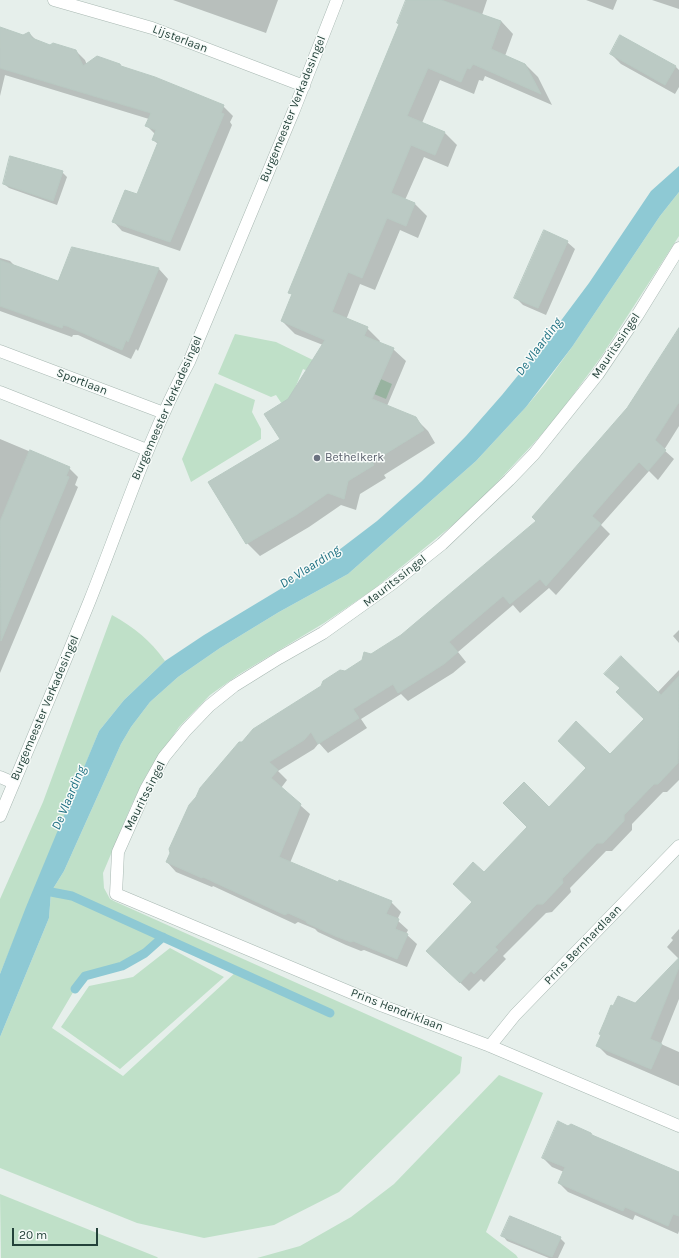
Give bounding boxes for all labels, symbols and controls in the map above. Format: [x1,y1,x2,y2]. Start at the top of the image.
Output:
street label: Lijsterlaan [150,22,210,56]
street label: Burgemeester Verkadesingel [257,34,329,184]
street label: Mauritssingel [589,310,643,382]
water label: De Vlaarding [512,315,566,379]
street label: Burgemeester Verkadesingel [129,334,205,482]
street label: Sportlaan [54,366,110,398]
place label: Bethelkerk [325,451,384,465]
marker: Bethelkerk [312,453,322,463]
water label: De Vlaarding [277,542,343,592]
street label: Mauritssingel [361,552,429,610]
street label: Burgemeester Verkadesingel [8,633,82,783]
street label: Mauritssingel [121,759,169,833]
water label: De Vlaarding [49,764,89,832]
street label: Prins Bernhardlaan [541,902,625,988]
street label: Prins Hendriklaan [349,986,445,1034]
scale bar [14,1220,100,1246]
text: 20 m [19,1228,47,1242]

